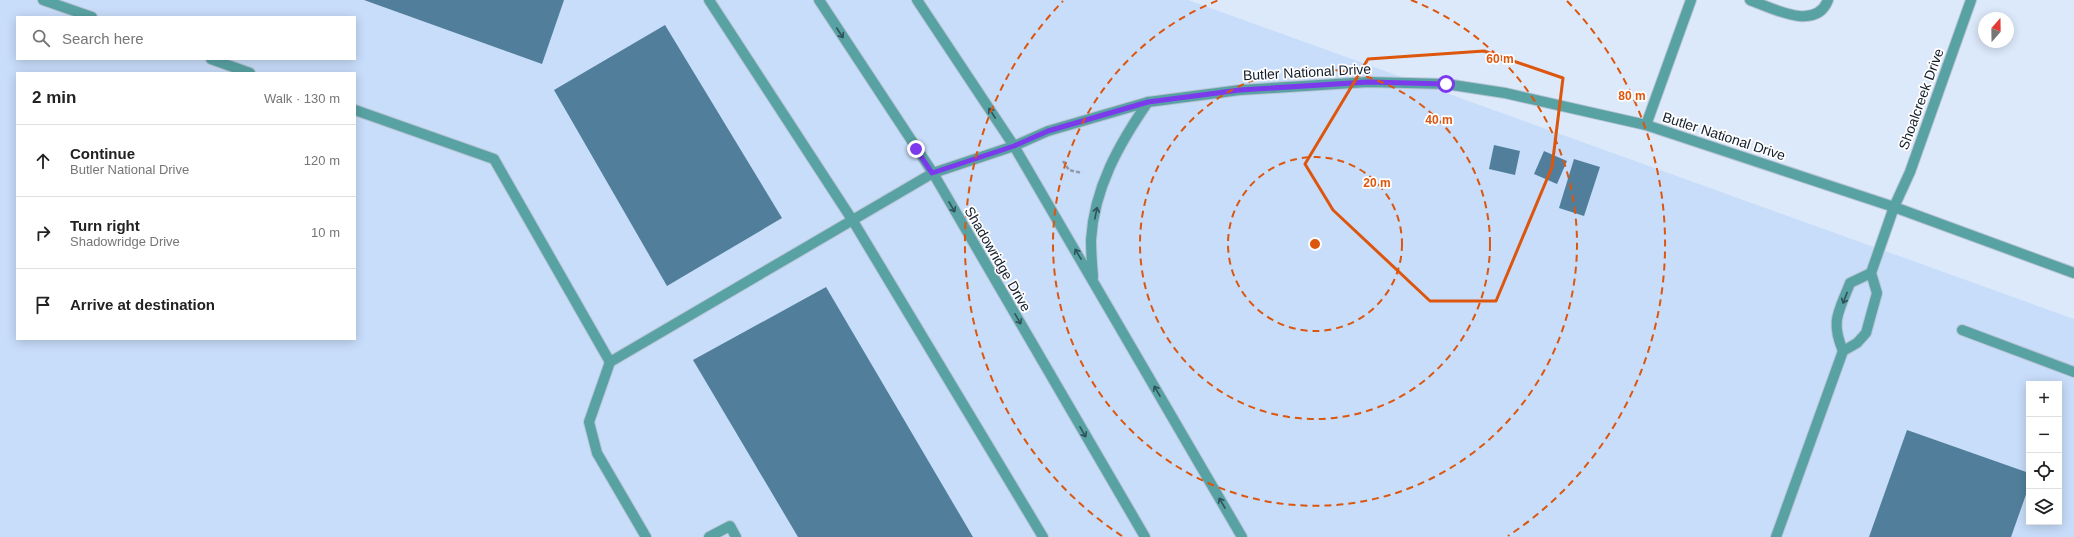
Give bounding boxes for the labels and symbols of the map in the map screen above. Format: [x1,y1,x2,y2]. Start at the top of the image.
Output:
north arrow [1978,12,2014,48]
one-way arrow [836,27,844,38]
street label: Shoalcreek Drive [1895,46,1947,152]
text: 60 m [1486,52,1514,66]
street label: Butler National Drive [1242,61,1372,83]
route start [1437,75,1455,93]
text: 80 m [1618,89,1646,103]
one-way arrow [988,108,996,119]
street label: Butler National Drive [1660,109,1788,164]
text: 40 m [1425,113,1453,127]
route end [907,140,925,158]
text: 20 m [1363,176,1391,190]
one-way arrow [949,201,957,213]
street label: Shadowridge Drive [961,204,1035,314]
one-way arrow [1092,206,1100,219]
centre of rings [1308,237,1322,251]
one-way arrow [1073,248,1081,260]
one-way arrow [1840,292,1848,304]
one-way arrow [1014,313,1022,325]
one-way arrow [1153,385,1161,397]
one-way arrow [1080,426,1088,438]
one-way arrow [1218,497,1226,509]

